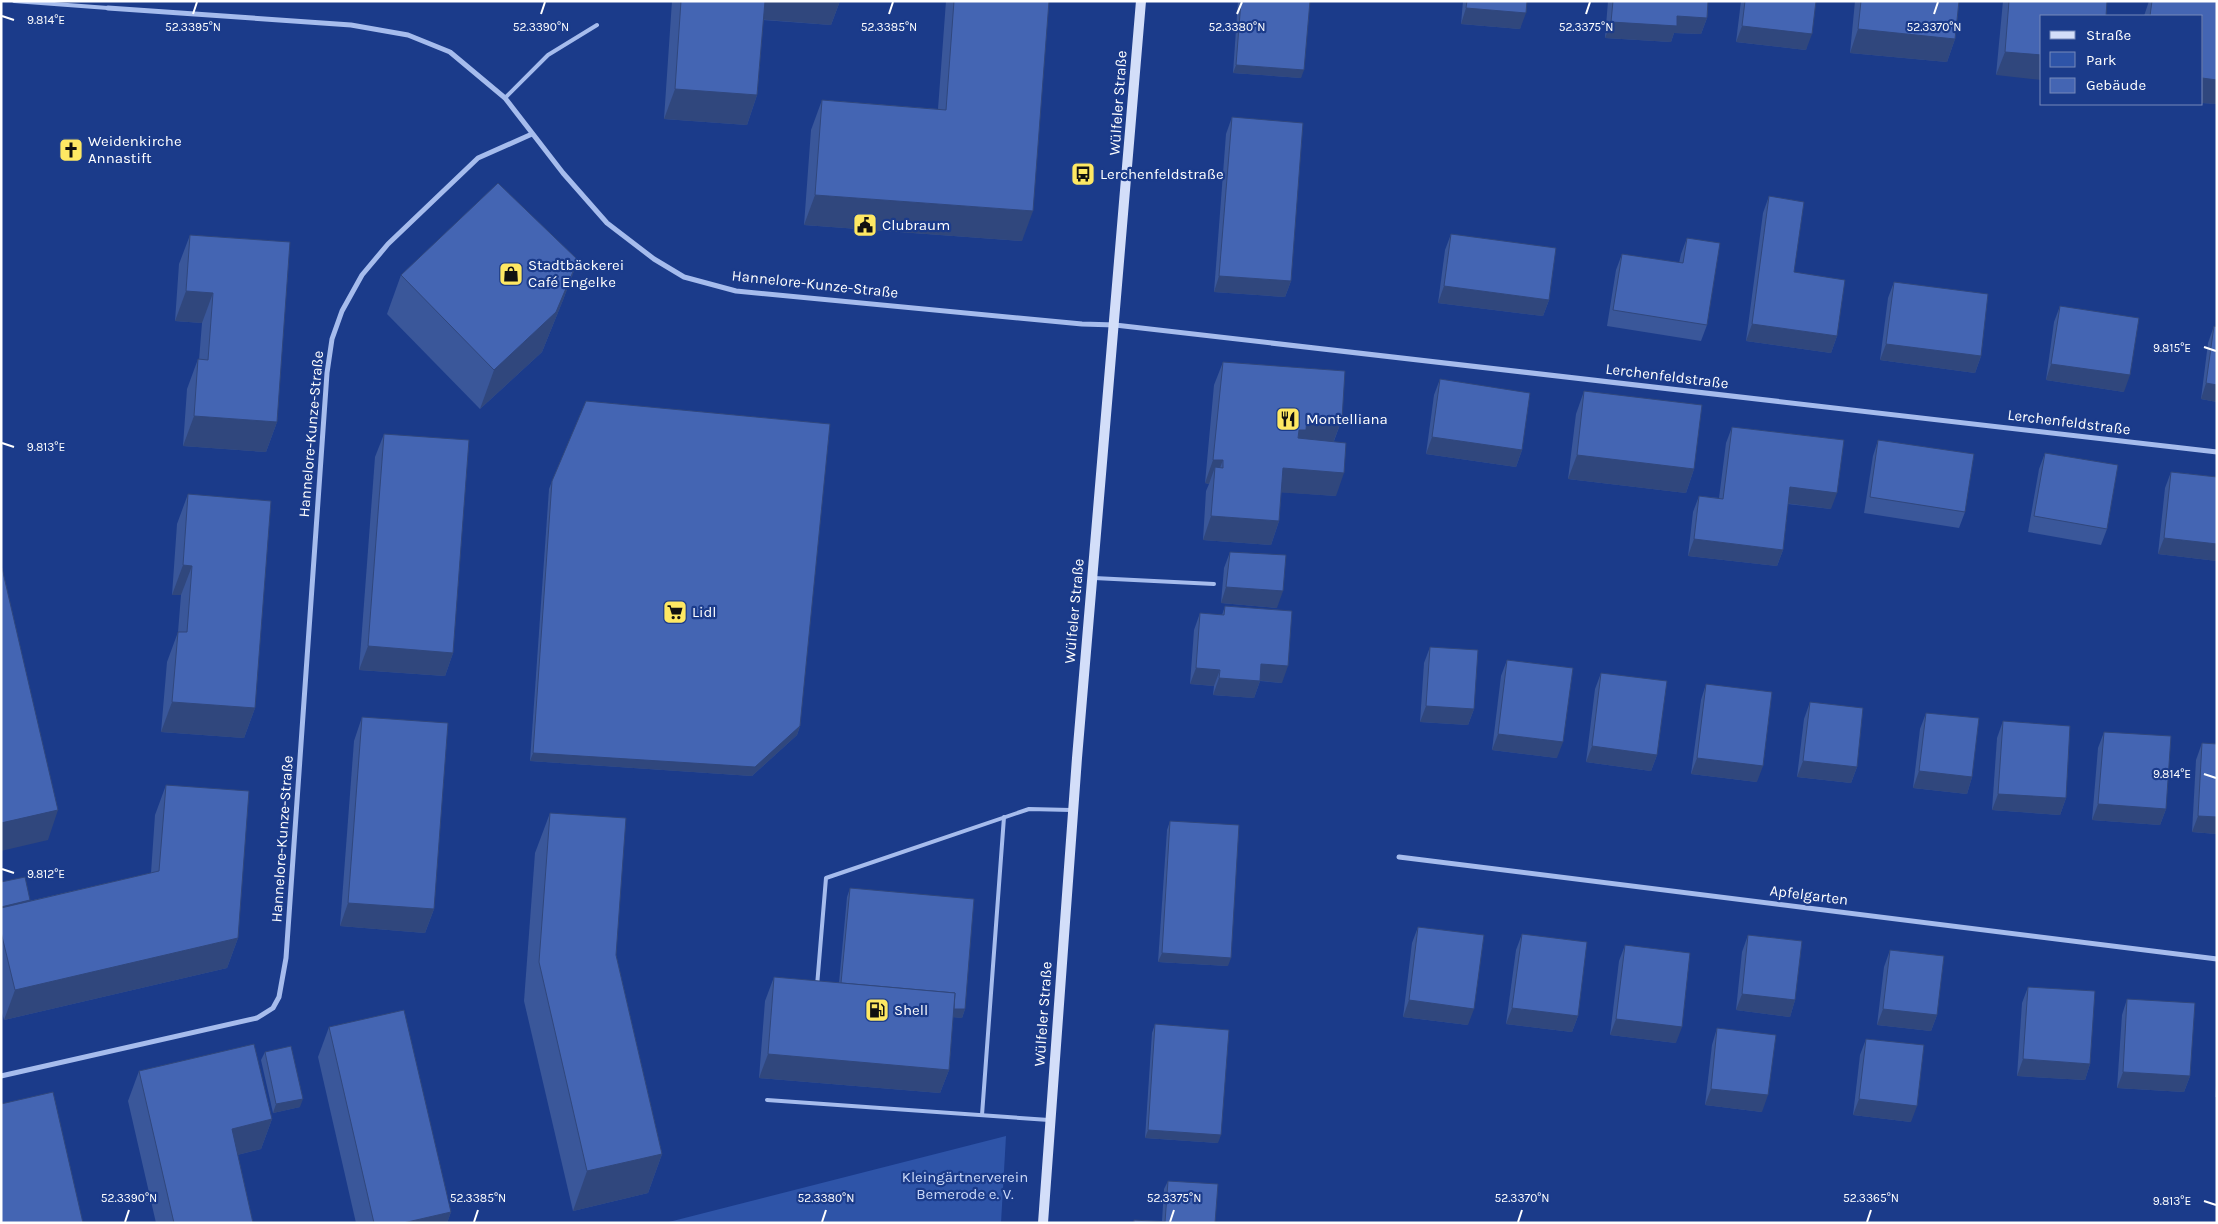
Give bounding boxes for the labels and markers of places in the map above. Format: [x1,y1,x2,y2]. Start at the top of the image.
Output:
place label: Weidenkirche Annastift [88,132,182,167]
church icon: Weidenkirche Annastift [58,137,84,163]
bus stop icon: Lerchenfeldstraße [1070,161,1096,187]
place label: Lerchenfeldstraße [1100,165,1224,183]
public building icon: Clubraum [852,212,878,238]
place label: Clubraum [882,216,950,234]
place label: Stadtbäckerei Café Engelke [528,256,624,291]
shop icon: Stadtbäckerei Café Engelke [498,261,524,287]
restaurant icon: Montelliana [1275,406,1301,432]
place label: Montelliana [1306,410,1388,428]
supermarket icon: Lidl [662,599,688,625]
place label: Lidl [692,603,717,621]
fuel station icon: Shell [864,997,890,1023]
place label: Shell [894,1001,928,1019]

